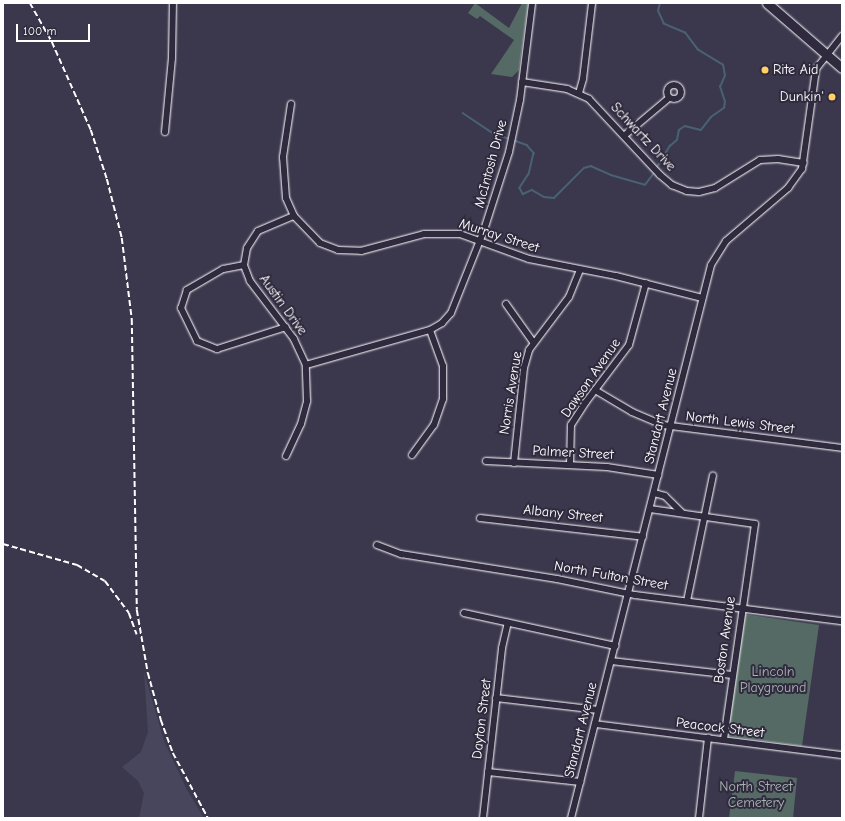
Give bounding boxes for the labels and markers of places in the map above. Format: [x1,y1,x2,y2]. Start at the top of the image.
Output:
place label: Rite Aid [773,62,819,78]
marker: Rite Aid [760,65,770,75]
place label: Dunkin' [780,89,824,105]
marker: Dunkin' [827,92,837,102]

